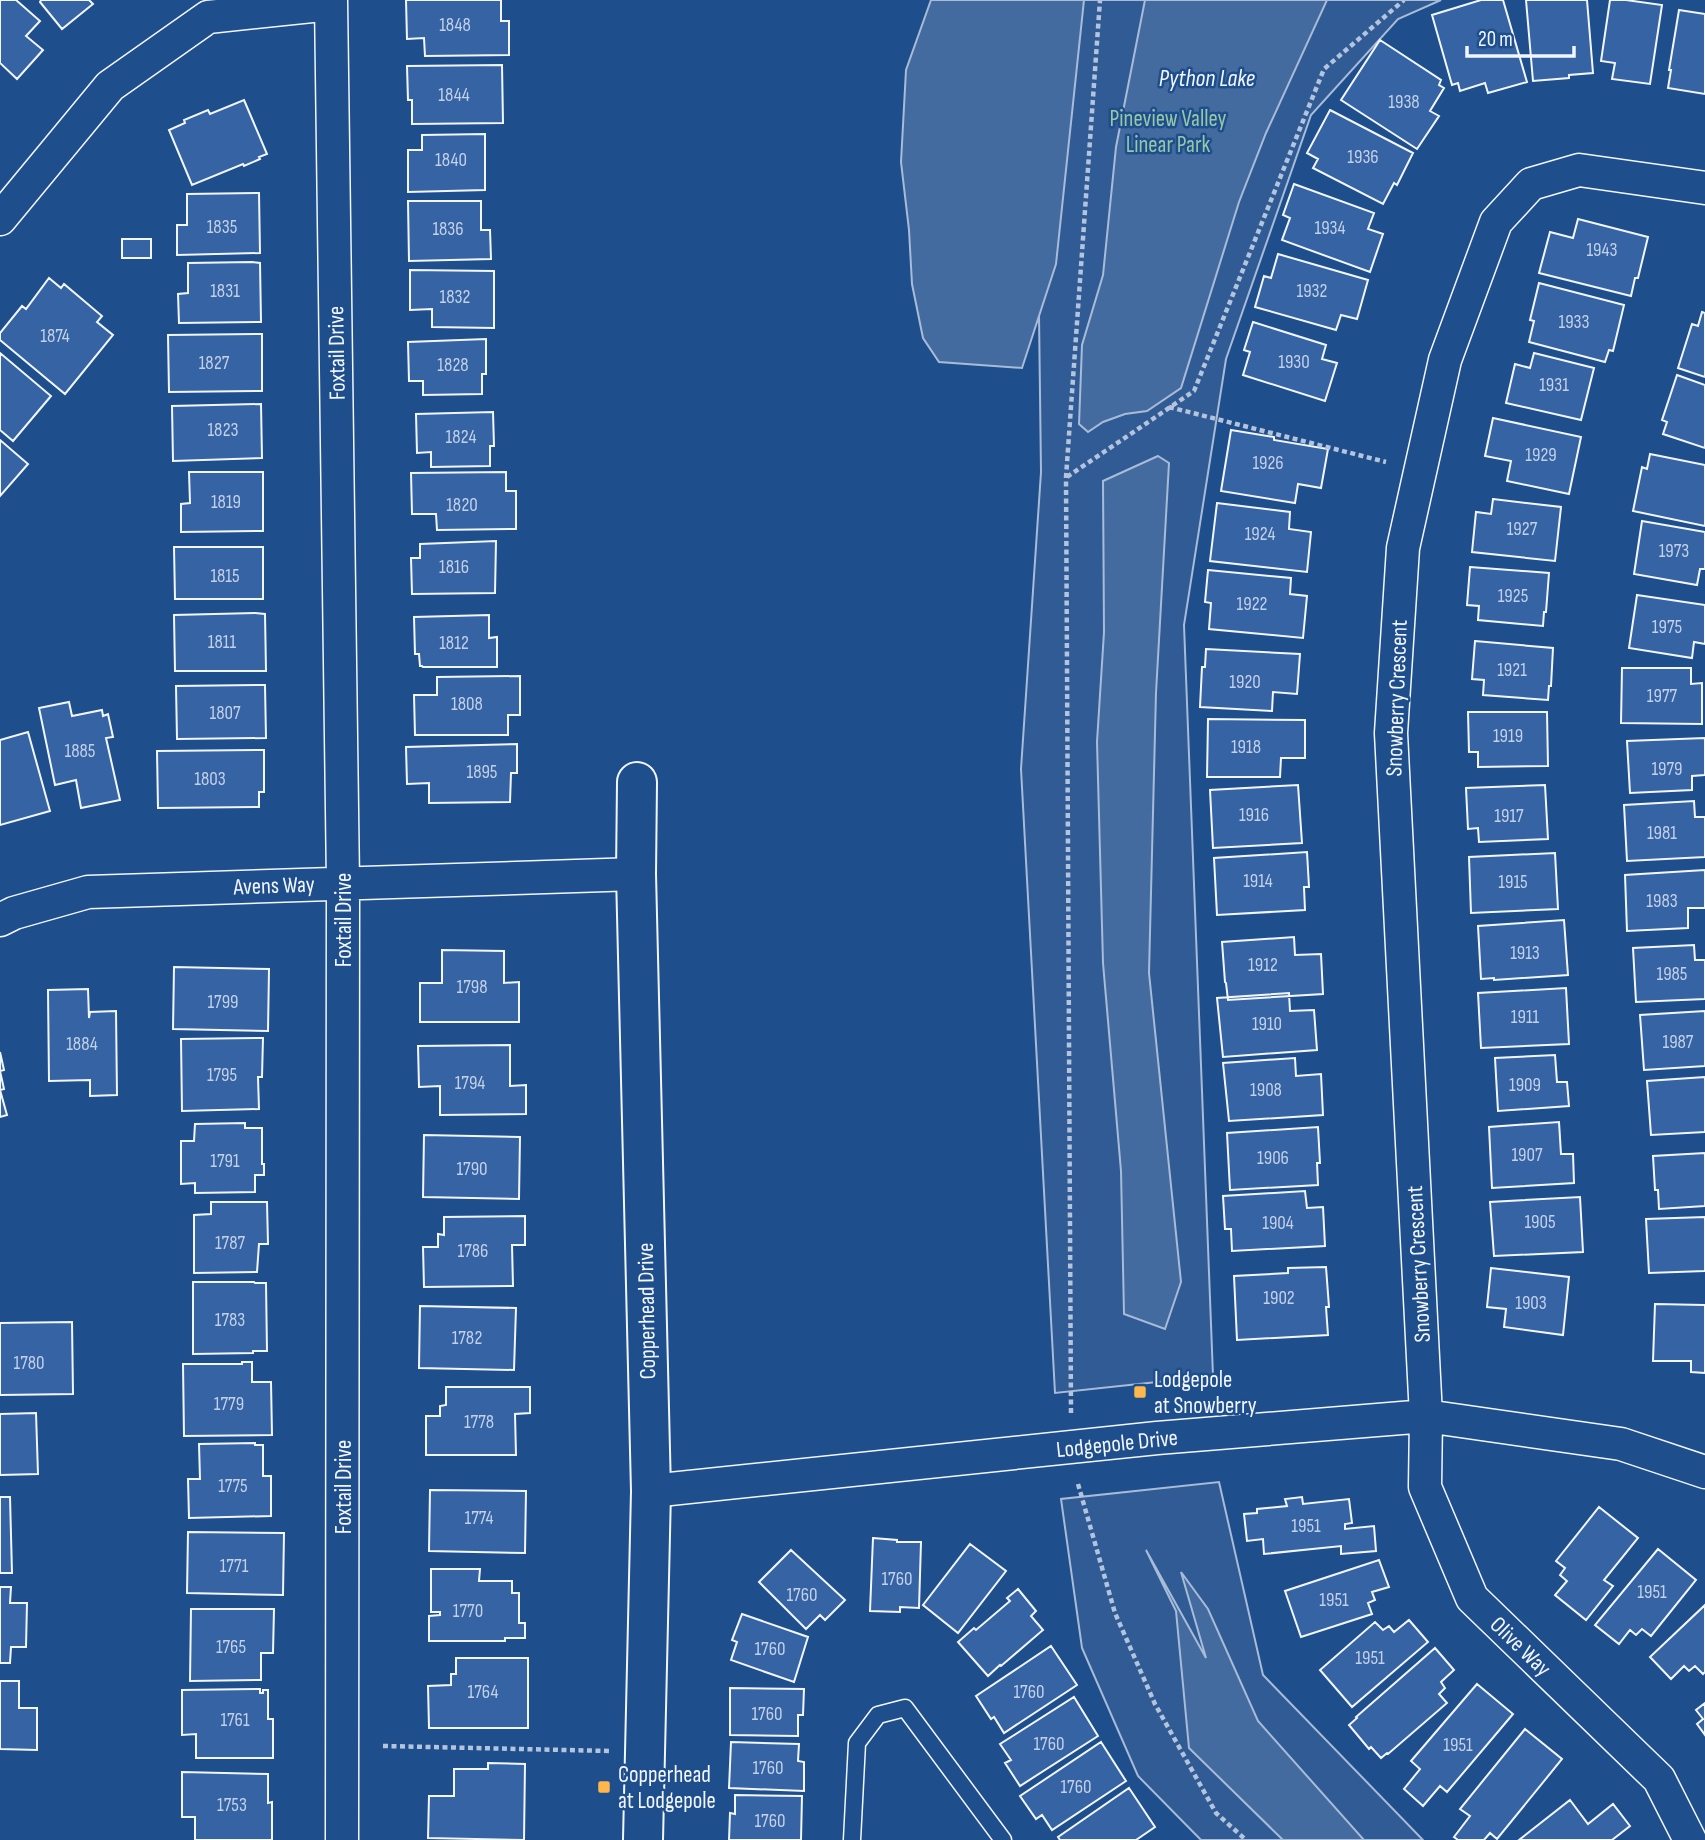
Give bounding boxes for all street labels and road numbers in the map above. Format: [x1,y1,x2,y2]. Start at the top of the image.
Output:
street label: Foxtail Drive [322,306,352,400]
street label: Snowberry Crescent [1380,619,1414,777]
street label: Avens Way [232,871,315,901]
street label: Foxtail Drive [330,873,358,967]
street label: Snowberry Crescent [1401,1185,1437,1343]
street label: Copperhead Drive [632,1242,662,1380]
street label: Lodgepole Drive [1055,1424,1179,1464]
street label: Foxtail Drive [330,1440,358,1534]
street label: Olive Way [1484,1611,1557,1683]

